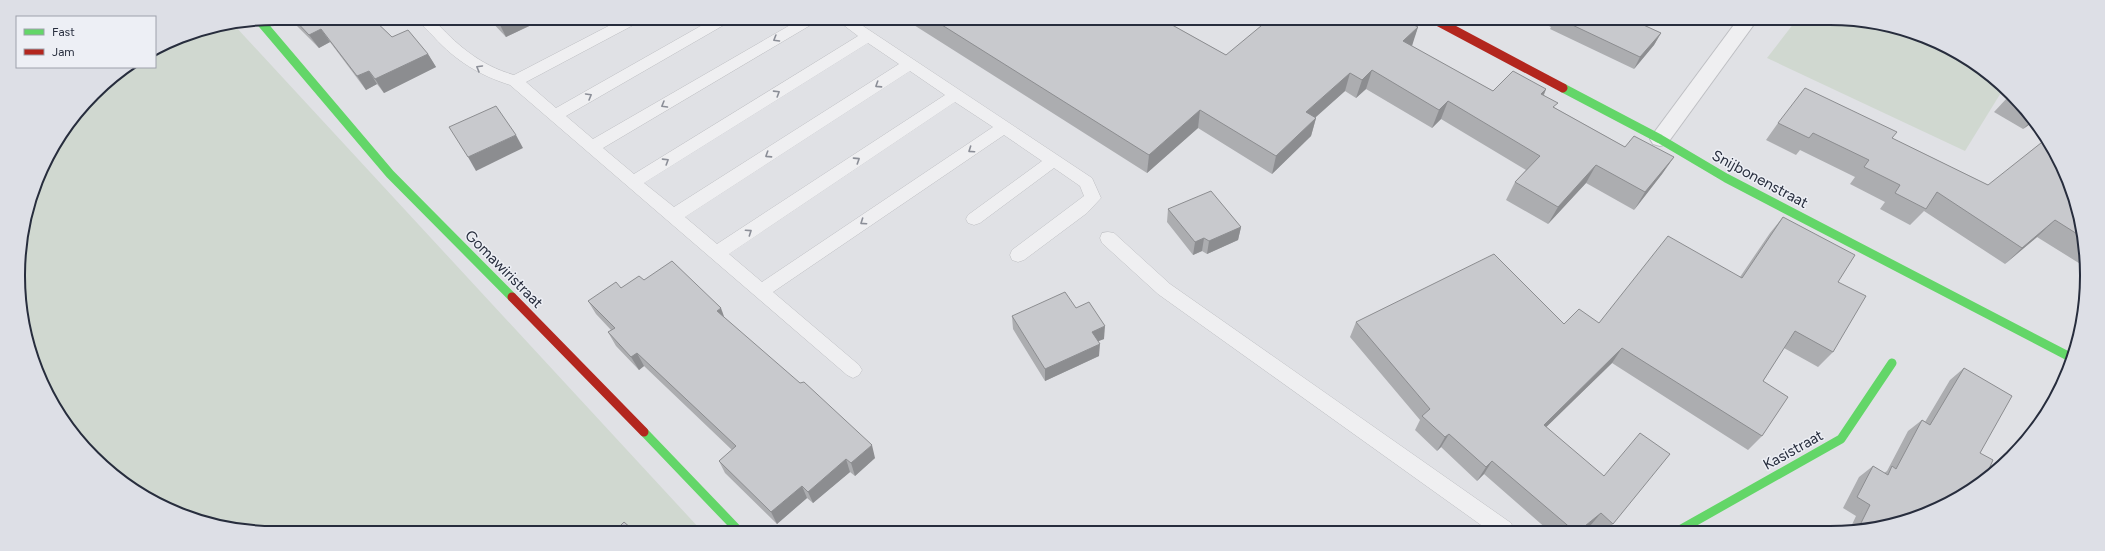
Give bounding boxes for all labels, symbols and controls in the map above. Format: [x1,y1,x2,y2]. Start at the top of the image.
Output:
legend [16,16,156,68]
text: Fast [52,25,75,39]
one-way arrow [773,35,780,42]
text: Jam [52,45,75,59]
one-way arrow [476,65,483,72]
one-way arrow [875,80,882,87]
one-way arrow [773,90,780,97]
one-way arrow [585,93,592,100]
one-way arrow [661,101,668,108]
one-way arrow [968,145,975,152]
street label: Snijbonenstraat [1709,146,1811,212]
one-way arrow [765,150,772,158]
one-way arrow [853,157,860,164]
one-way arrow [662,158,669,166]
one-way arrow [860,217,867,225]
street label: Gomawiristraat [461,226,547,312]
one-way arrow [745,229,752,236]
street label: Kasistraat [1760,426,1826,474]

